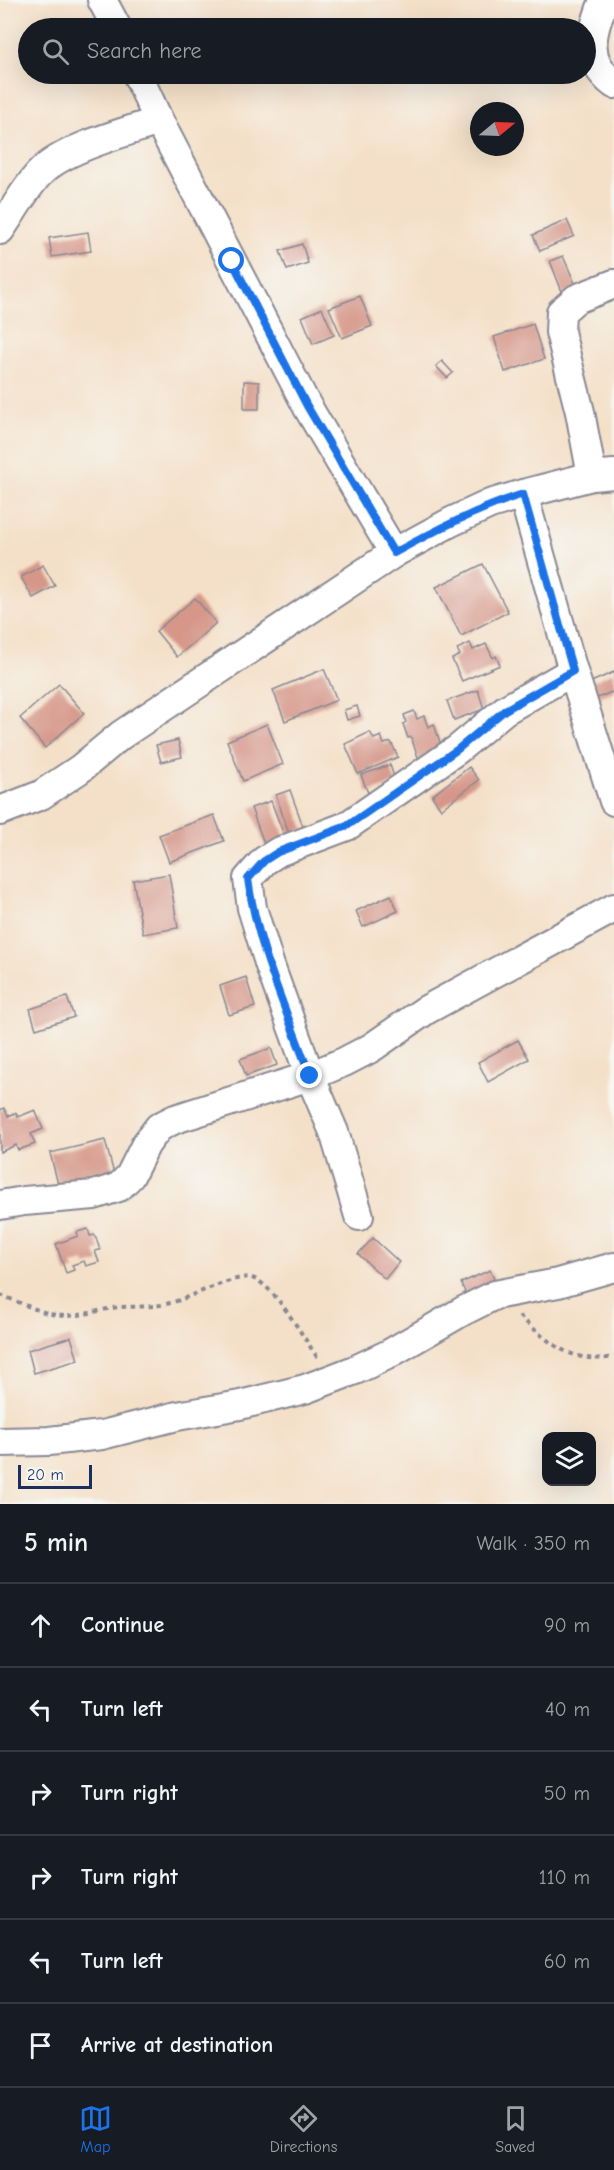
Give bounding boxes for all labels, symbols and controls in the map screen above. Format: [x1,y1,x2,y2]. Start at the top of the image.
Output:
search box [18,18,596,84]
icon: search [39,35,72,68]
text: Search here [87,38,202,64]
north arrow [470,102,524,156]
route start [218,247,244,273]
route end [296,1062,322,1088]
map controls [542,1432,596,1486]
button: layers [542,1432,596,1486]
scale bar [18,1462,92,1490]
text: 20 m [27,1466,64,1484]
text: 5 min [24,1528,88,1558]
text: Walk · 350 m [476,1532,590,1555]
icon: ahead [24,1609,57,1642]
text: Continue [81,1612,164,1638]
text: 90 m [544,1614,590,1637]
icon: left [24,1693,57,1726]
text: Turn left [81,1696,163,1722]
text: 40 m [545,1698,590,1721]
icon: right [24,1777,57,1810]
text: Turn right [81,1780,178,1806]
text: 50 m [544,1782,590,1805]
icon: right [24,1861,57,1894]
text: Turn right [81,1864,178,1890]
text: 110 m [539,1866,590,1889]
icon: left [24,1945,57,1978]
text: Turn left [81,1948,163,1974]
text: 60 m [544,1950,590,1973]
icon: arrive [24,2029,57,2062]
text: Arrive at destination [81,2032,273,2058]
tab: Map [79,2102,112,2156]
tab: Directions [270,2102,337,2156]
tab: Saved [495,2102,535,2156]

